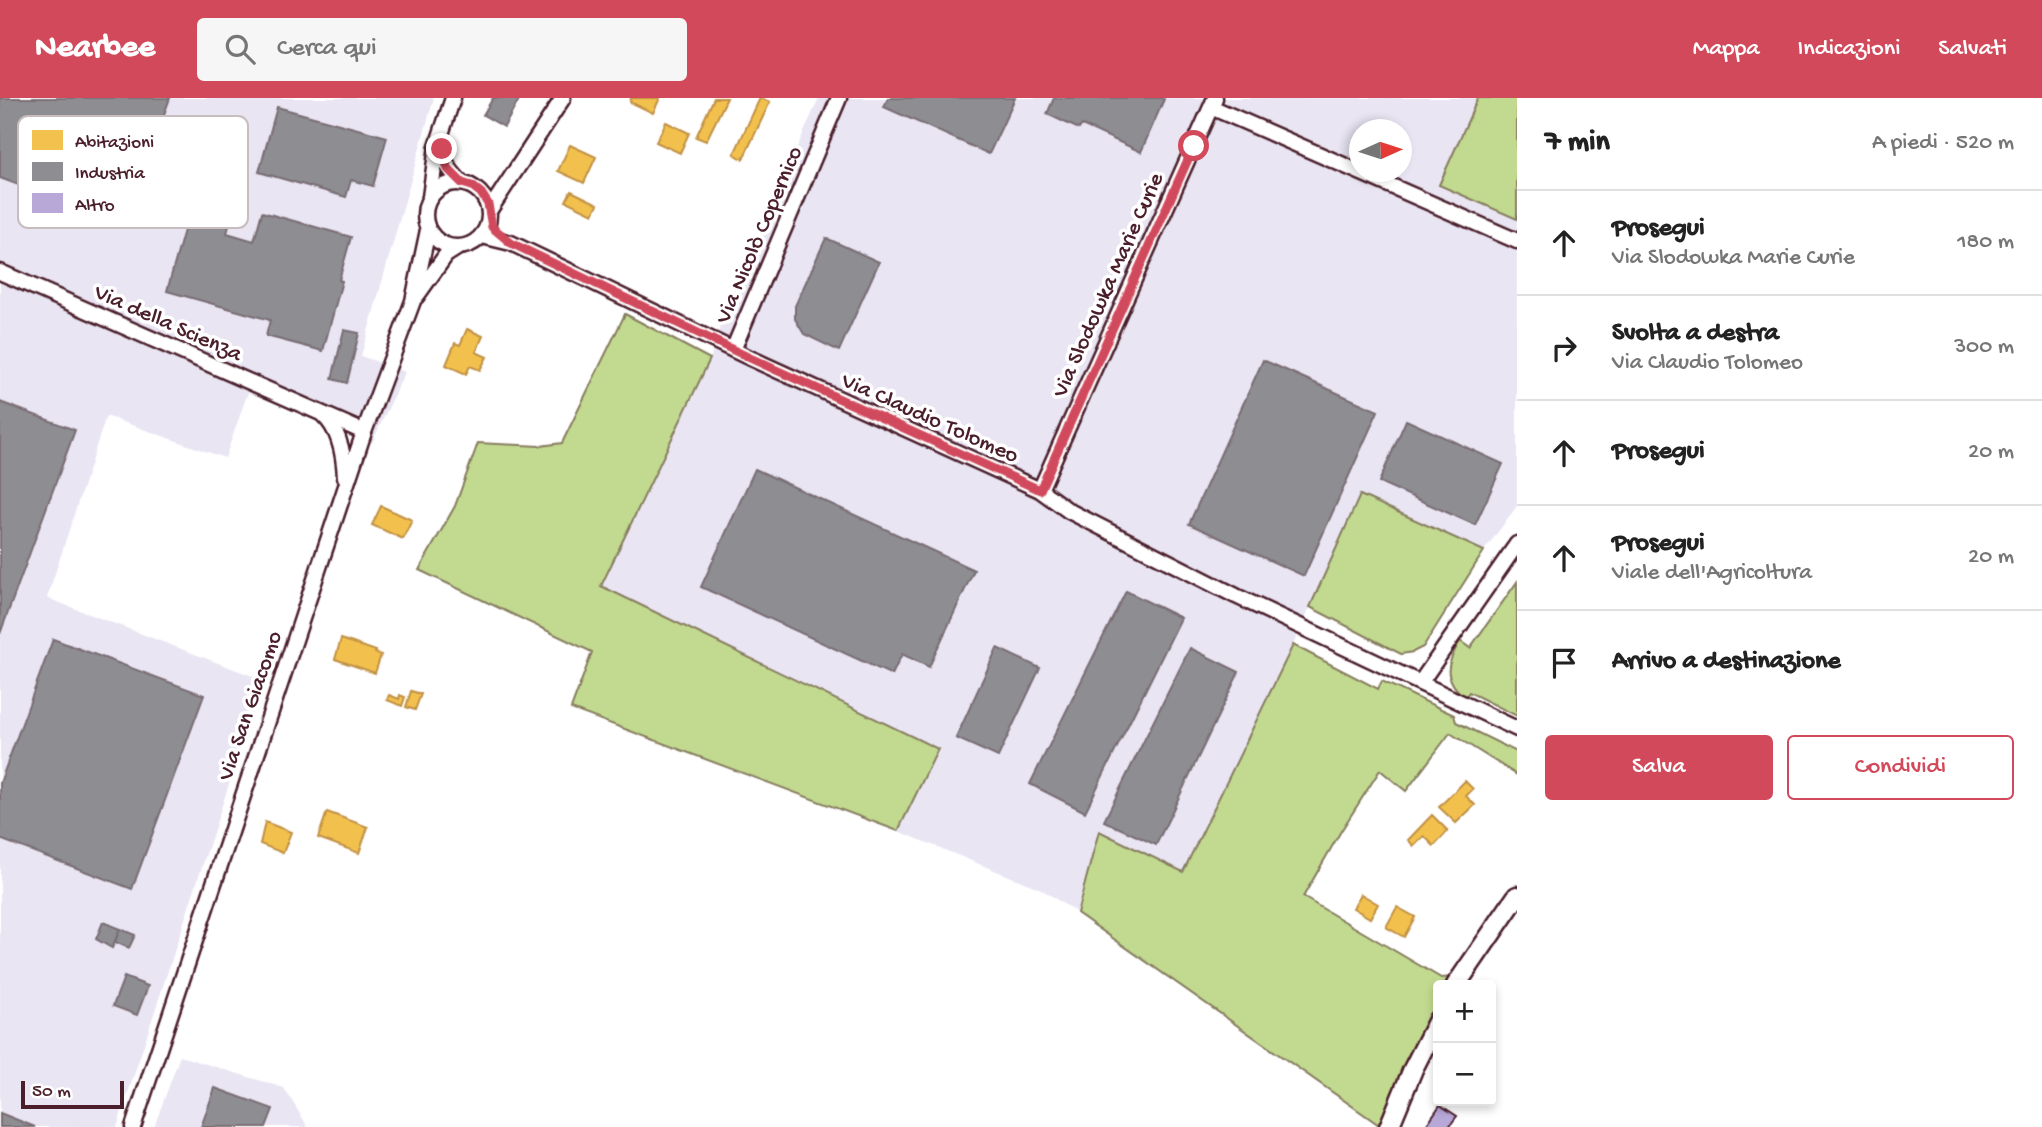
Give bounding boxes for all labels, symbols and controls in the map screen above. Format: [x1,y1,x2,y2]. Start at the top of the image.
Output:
search box [197,18,687,81]
text: Nearbee [35,30,155,68]
icon: search [221,30,259,68]
text: Cerca qui [277,34,377,65]
text: Mappa [1693,35,1760,64]
text: Indicazioni [1798,35,1900,64]
text: Salvati [1938,35,2007,64]
legend [18,116,248,228]
north arrow [1349,119,1412,182]
text: 7 min [1545,126,1610,161]
route start [1178,130,1209,161]
text: A piedi · 520 m [1872,130,2014,157]
text: Abitazioni [75,132,154,155]
route end [426,133,457,164]
street label: Via Nicolò Copernico [710,143,810,329]
text: Industria [75,163,146,186]
street label: Via Slodowka Marie Curie [1047,168,1171,403]
text: Altro [75,195,115,218]
text: Prosegui [1612,214,1705,245]
icon: ahead [1545,224,1583,262]
text: 180 m [1957,229,2014,256]
text: Via Slodowka Marie Curie [1612,245,1855,272]
street label: Via della Scienza [89,279,247,369]
text: Svolta a destra [1612,319,1779,350]
icon: right [1545,329,1583,367]
text: 300 m [1954,334,2014,361]
text: Via Claudio Tolomeo [1612,350,1803,377]
street label: Via Claudio Tolomeo [836,368,1022,470]
icon: ahead [1545,434,1583,472]
text: Prosegui [1612,437,1705,468]
text: 20 m [1968,439,2014,466]
text: Prosegui [1612,529,1705,560]
icon: ahead [1545,539,1583,577]
text: 20 m [1968,544,2014,571]
text: Viale dell'Agricoltura [1612,560,1812,587]
street label: Via San Giacomo [213,628,290,785]
icon: arrive [1545,644,1583,682]
text: Arrivo a destinazione [1612,647,1841,678]
button: Salva [1545,735,1773,800]
button: Condividi [1787,735,2014,800]
map controls [1433,980,1496,1106]
button: + [1433,980,1496,1043]
button: − [1433,1043,1496,1106]
scale bar [21,1078,124,1110]
text: 50 m [32,1081,71,1104]

